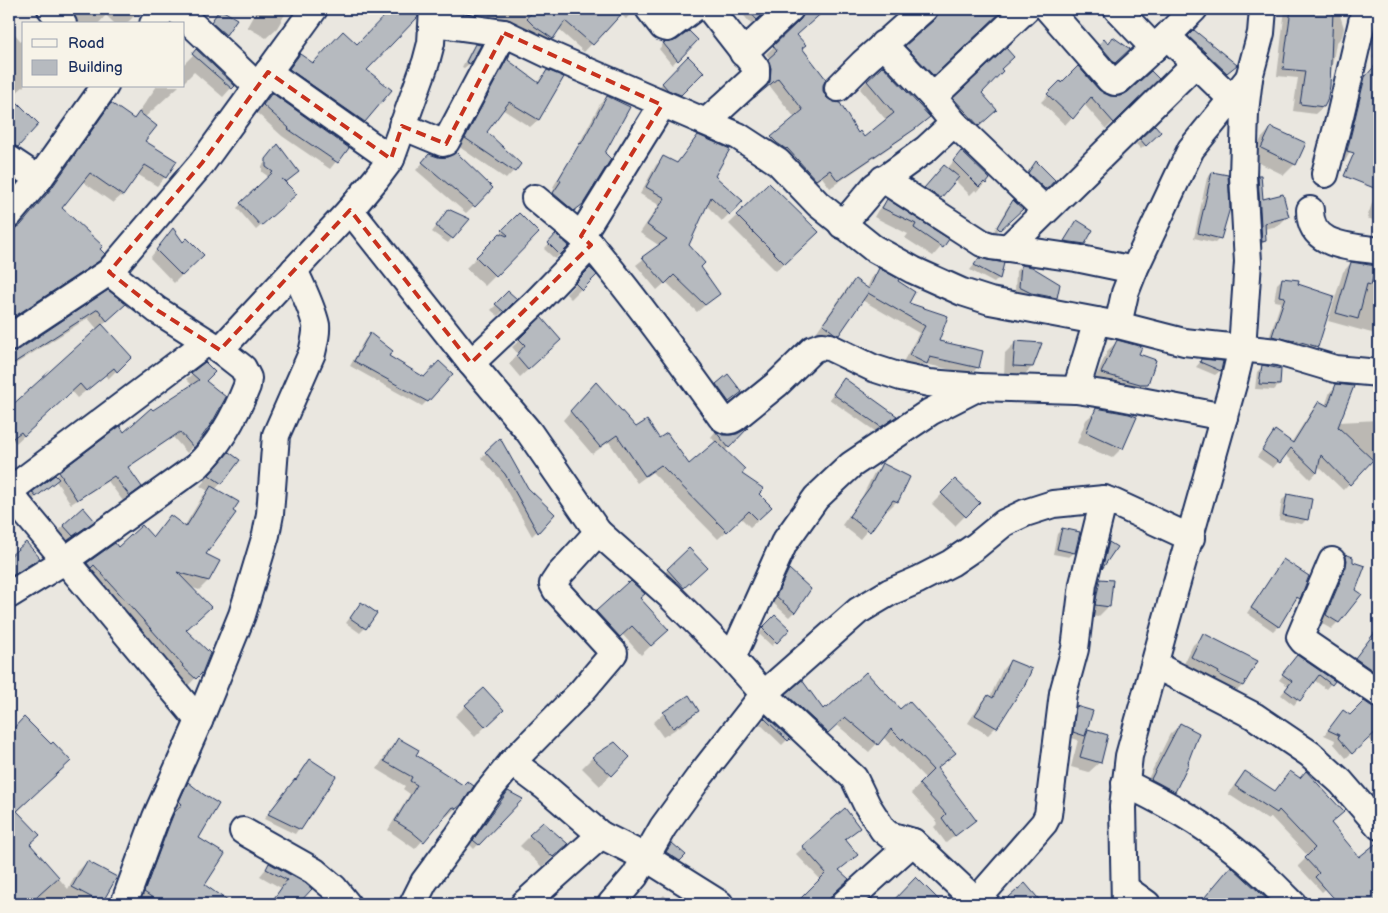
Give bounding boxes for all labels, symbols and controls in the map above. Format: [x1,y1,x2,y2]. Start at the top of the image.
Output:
legend [22,22,185,88]
text: Road [68,34,104,53]
text: Building [68,58,123,77]

